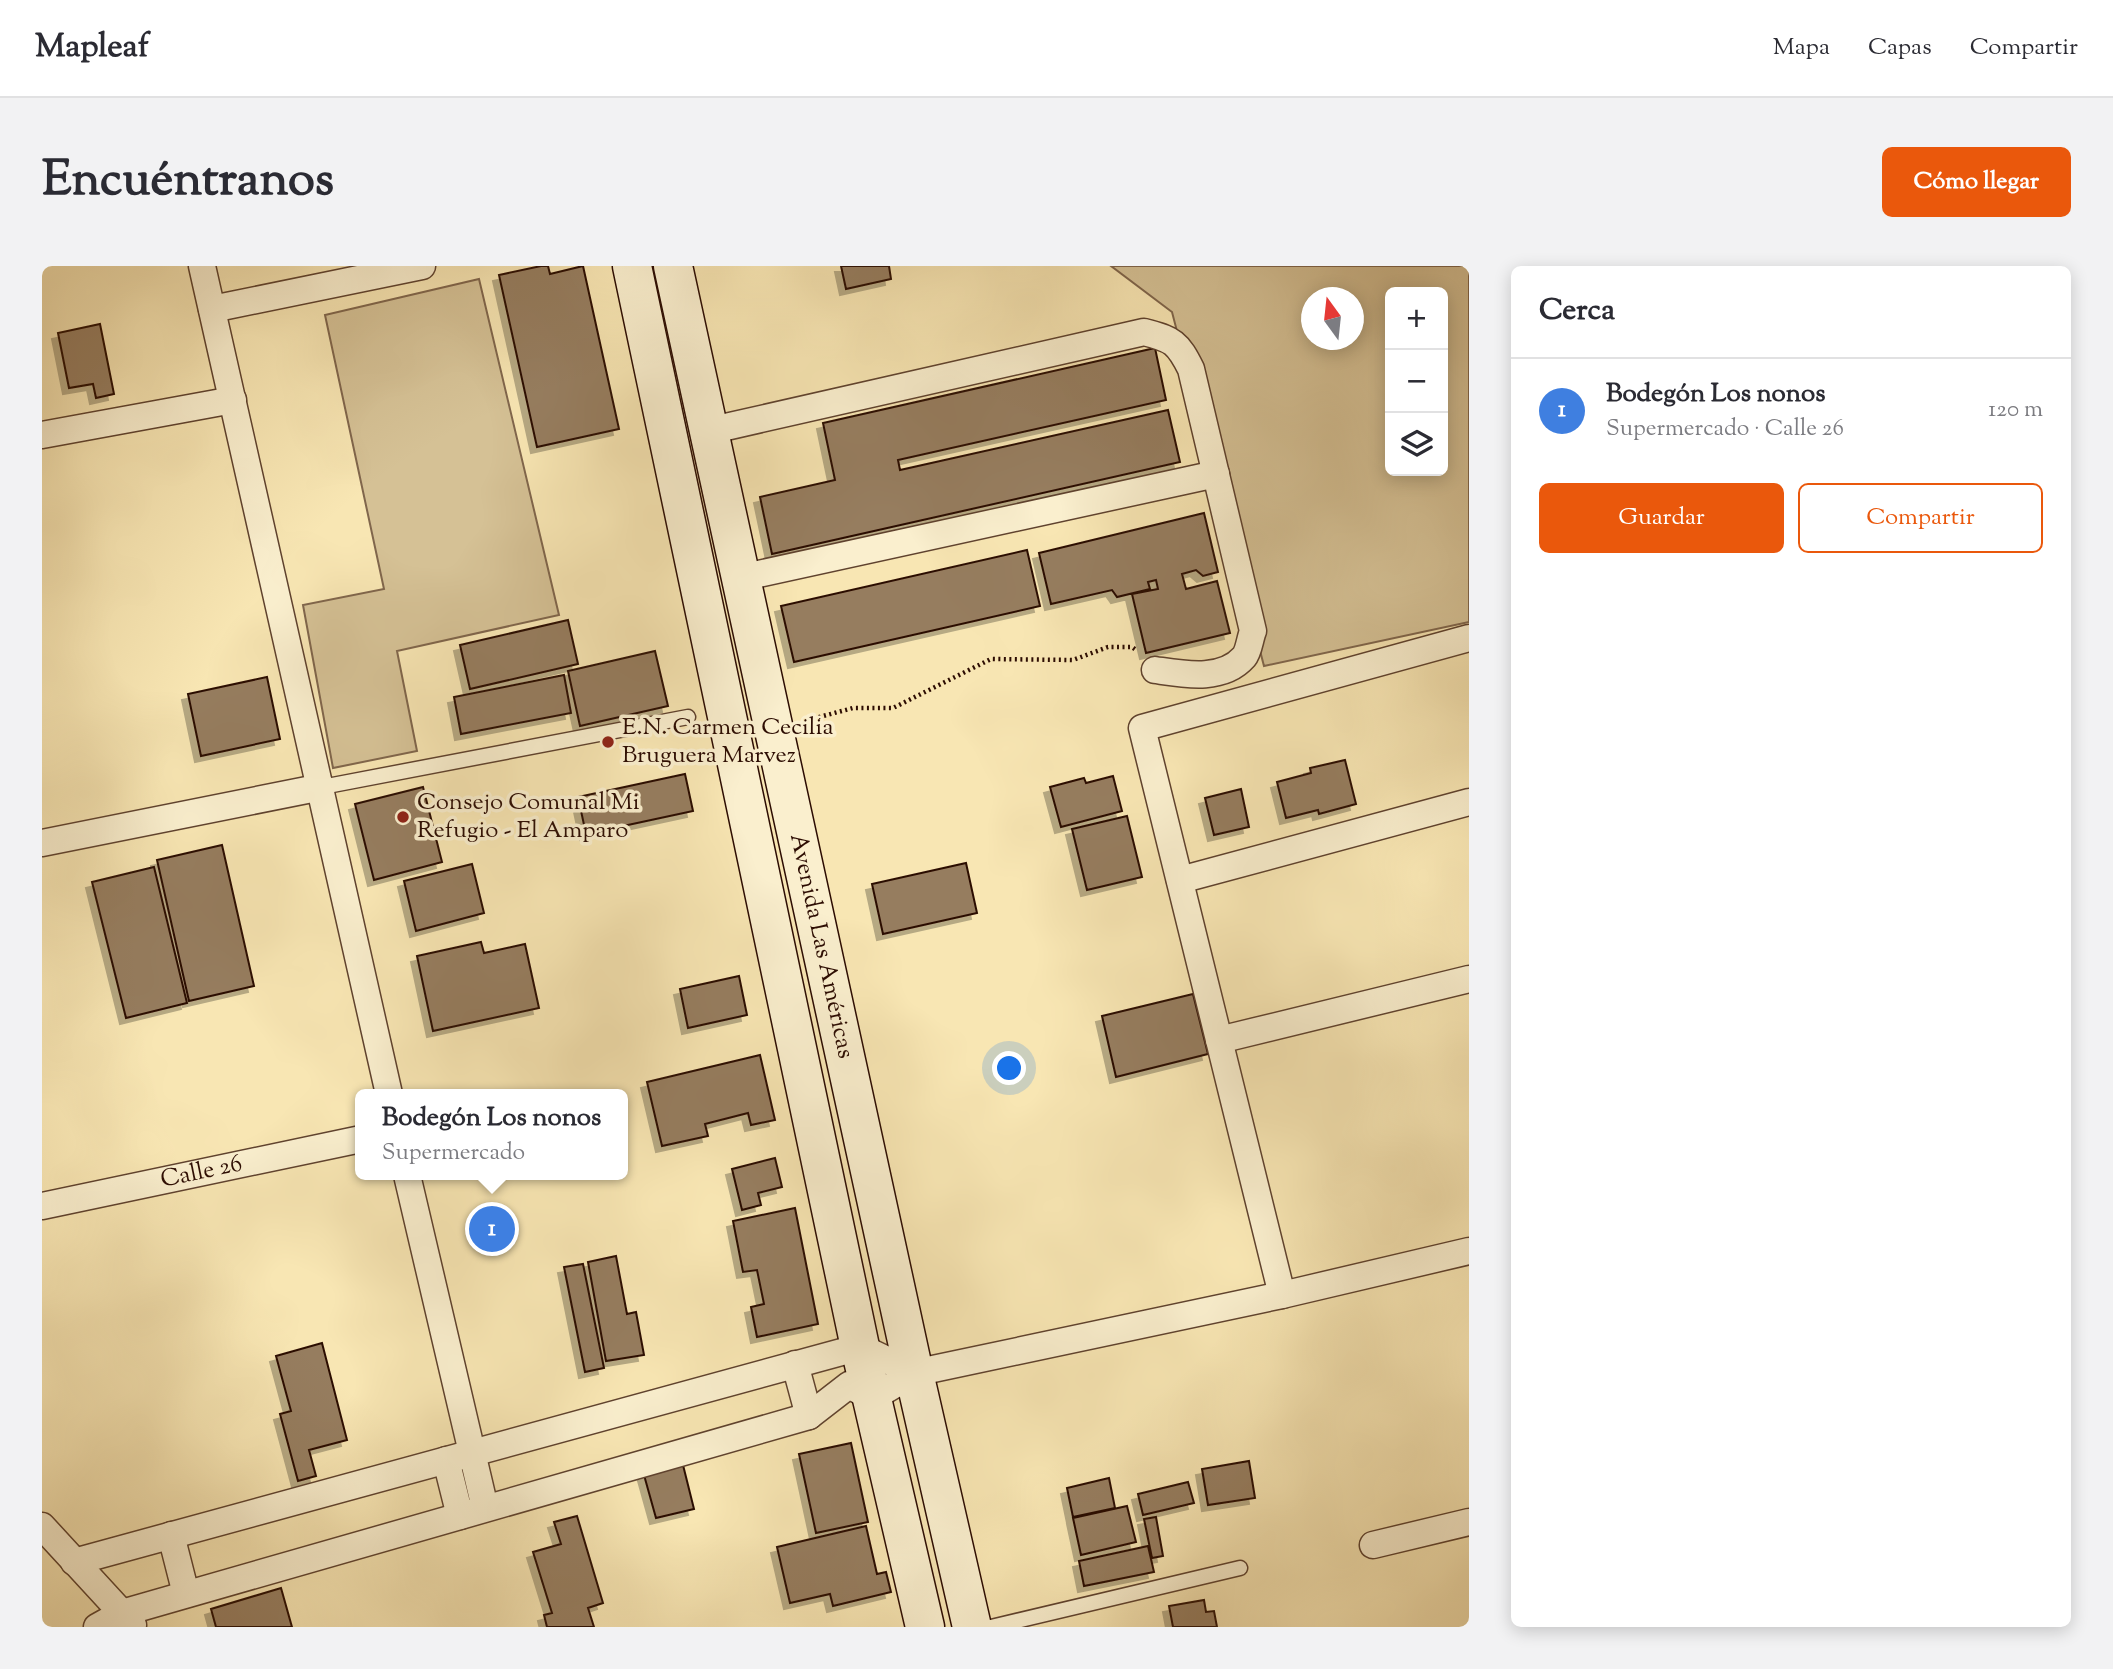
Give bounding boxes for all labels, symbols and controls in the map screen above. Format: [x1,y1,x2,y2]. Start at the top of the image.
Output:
text: Mapleaf [35,24,149,72]
text: Mapa [1773,31,1830,65]
text: Capas [1868,31,1932,65]
text: Compartir [1970,31,2078,65]
text: Encuéntranos [42,147,334,217]
button: Cómo llegar [1882,147,2071,217]
north arrow [1301,287,1364,350]
map controls [1385,287,1448,476]
button: + [1385,287,1448,350]
text: Cerca [1539,290,1615,333]
button: − [1385,350,1448,413]
text: Bodegón Los nonos [1606,376,1825,413]
text: 1 [1558,394,1566,427]
text: 120 m [1988,394,2043,427]
button: layers [1385,413,1448,476]
text: Supermercado · Calle 26 [1606,413,1844,446]
button: Guardar [1539,483,1784,553]
button: Compartir [1798,483,2043,553]
place label: E.N. Carmen Cecilia Bruguera Marvez [622,711,833,773]
marker: E.N. Carmen Cecilia Bruguera Marvez [600,734,616,750]
place label: Consejo Comunal Mi Refugio - El Amparo [417,786,640,848]
marker: Consejo Comunal Mi Refugio - El Amparo [395,809,411,825]
street label: Avenida Las Américas [780,830,862,1062]
your location [992,1051,1026,1085]
popup [355,1089,628,1180]
text: Bodegón Los nonos [382,1100,601,1137]
text: Supermercado [382,1137,525,1170]
street label: Calle 26 [158,1147,246,1198]
pin: 1 [469,1203,515,1255]

